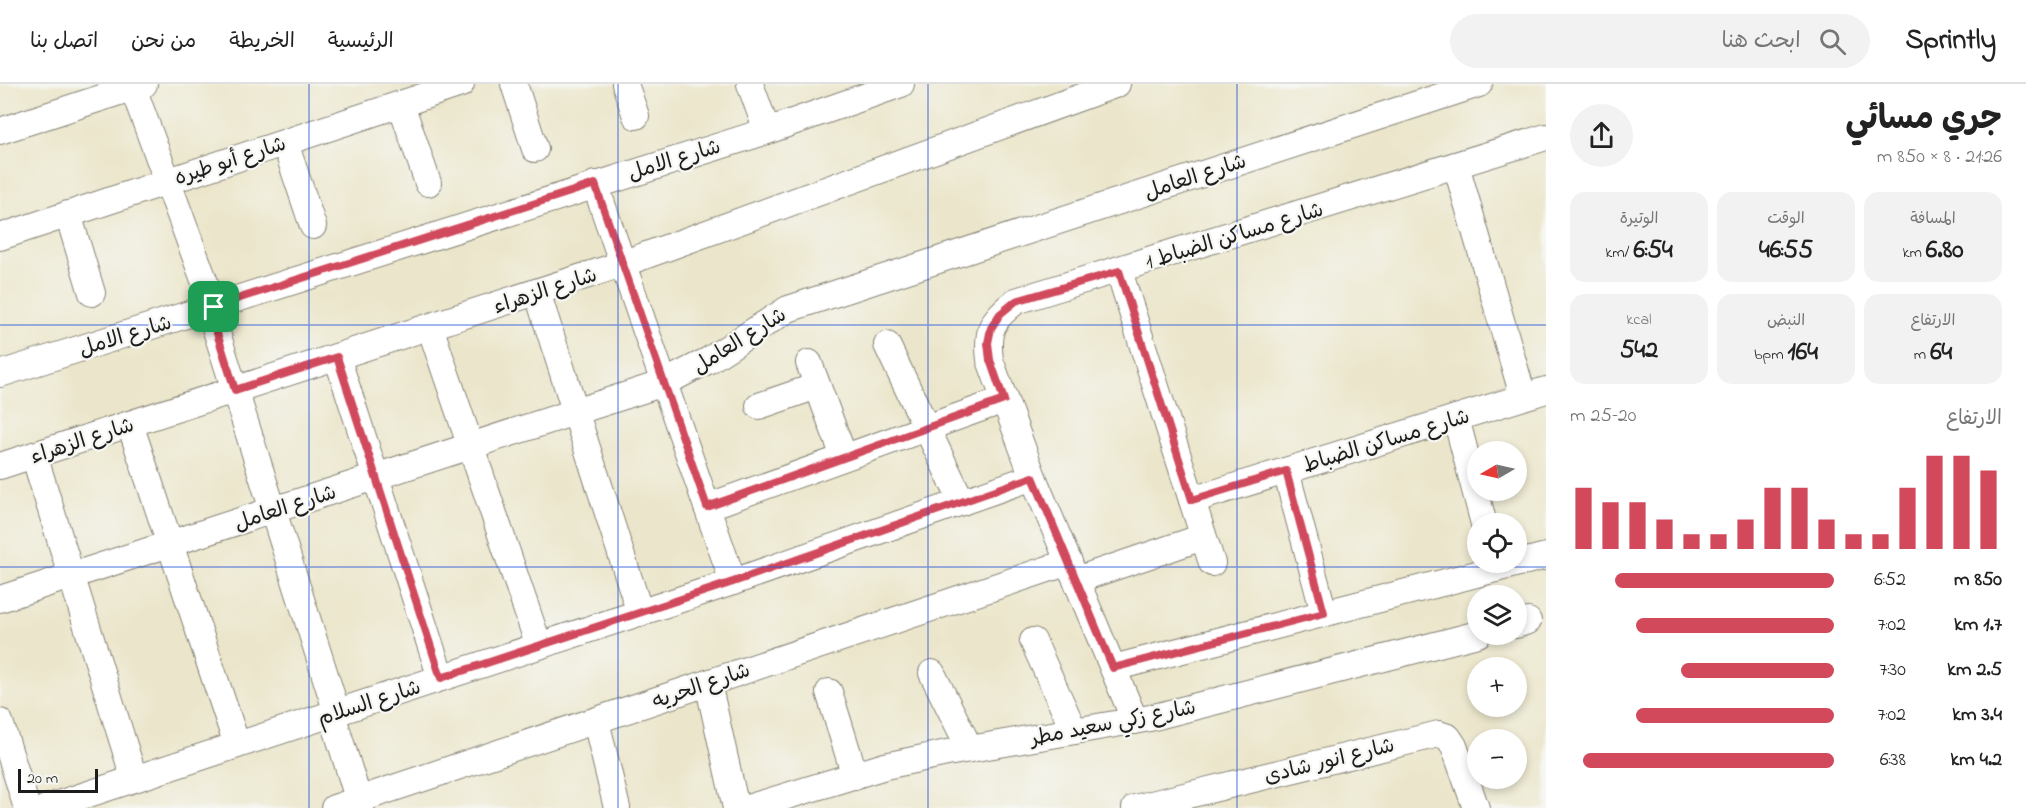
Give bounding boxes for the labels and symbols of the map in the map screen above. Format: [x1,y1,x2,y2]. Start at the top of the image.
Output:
street label: شارع أبو طيره [171,130,290,194]
street label: شارع الامل [624,133,725,189]
street label: شارع العامل [1141,147,1251,209]
street label: شارع مساكن الضباط 1 [1142,196,1327,278]
street label: شارع الزهراء [490,261,601,323]
pin [188,281,239,332]
street label: شارع العامل [687,301,793,382]
street label: شارع الامل [75,309,176,365]
street label: شارع مساكن الضباط [1300,402,1474,482]
street label: شارع الزهراء [27,411,138,473]
north arrow [1467,441,1527,501]
street label: شارع العامل [231,478,341,540]
street label: شارع الحريه [649,656,755,718]
street label: شارع السلام [314,673,425,735]
street label: شارع زكي سعيد مطر [1026,693,1199,757]
street label: شارع انور شادى [1261,731,1398,793]
scale bar [18,766,98,794]

